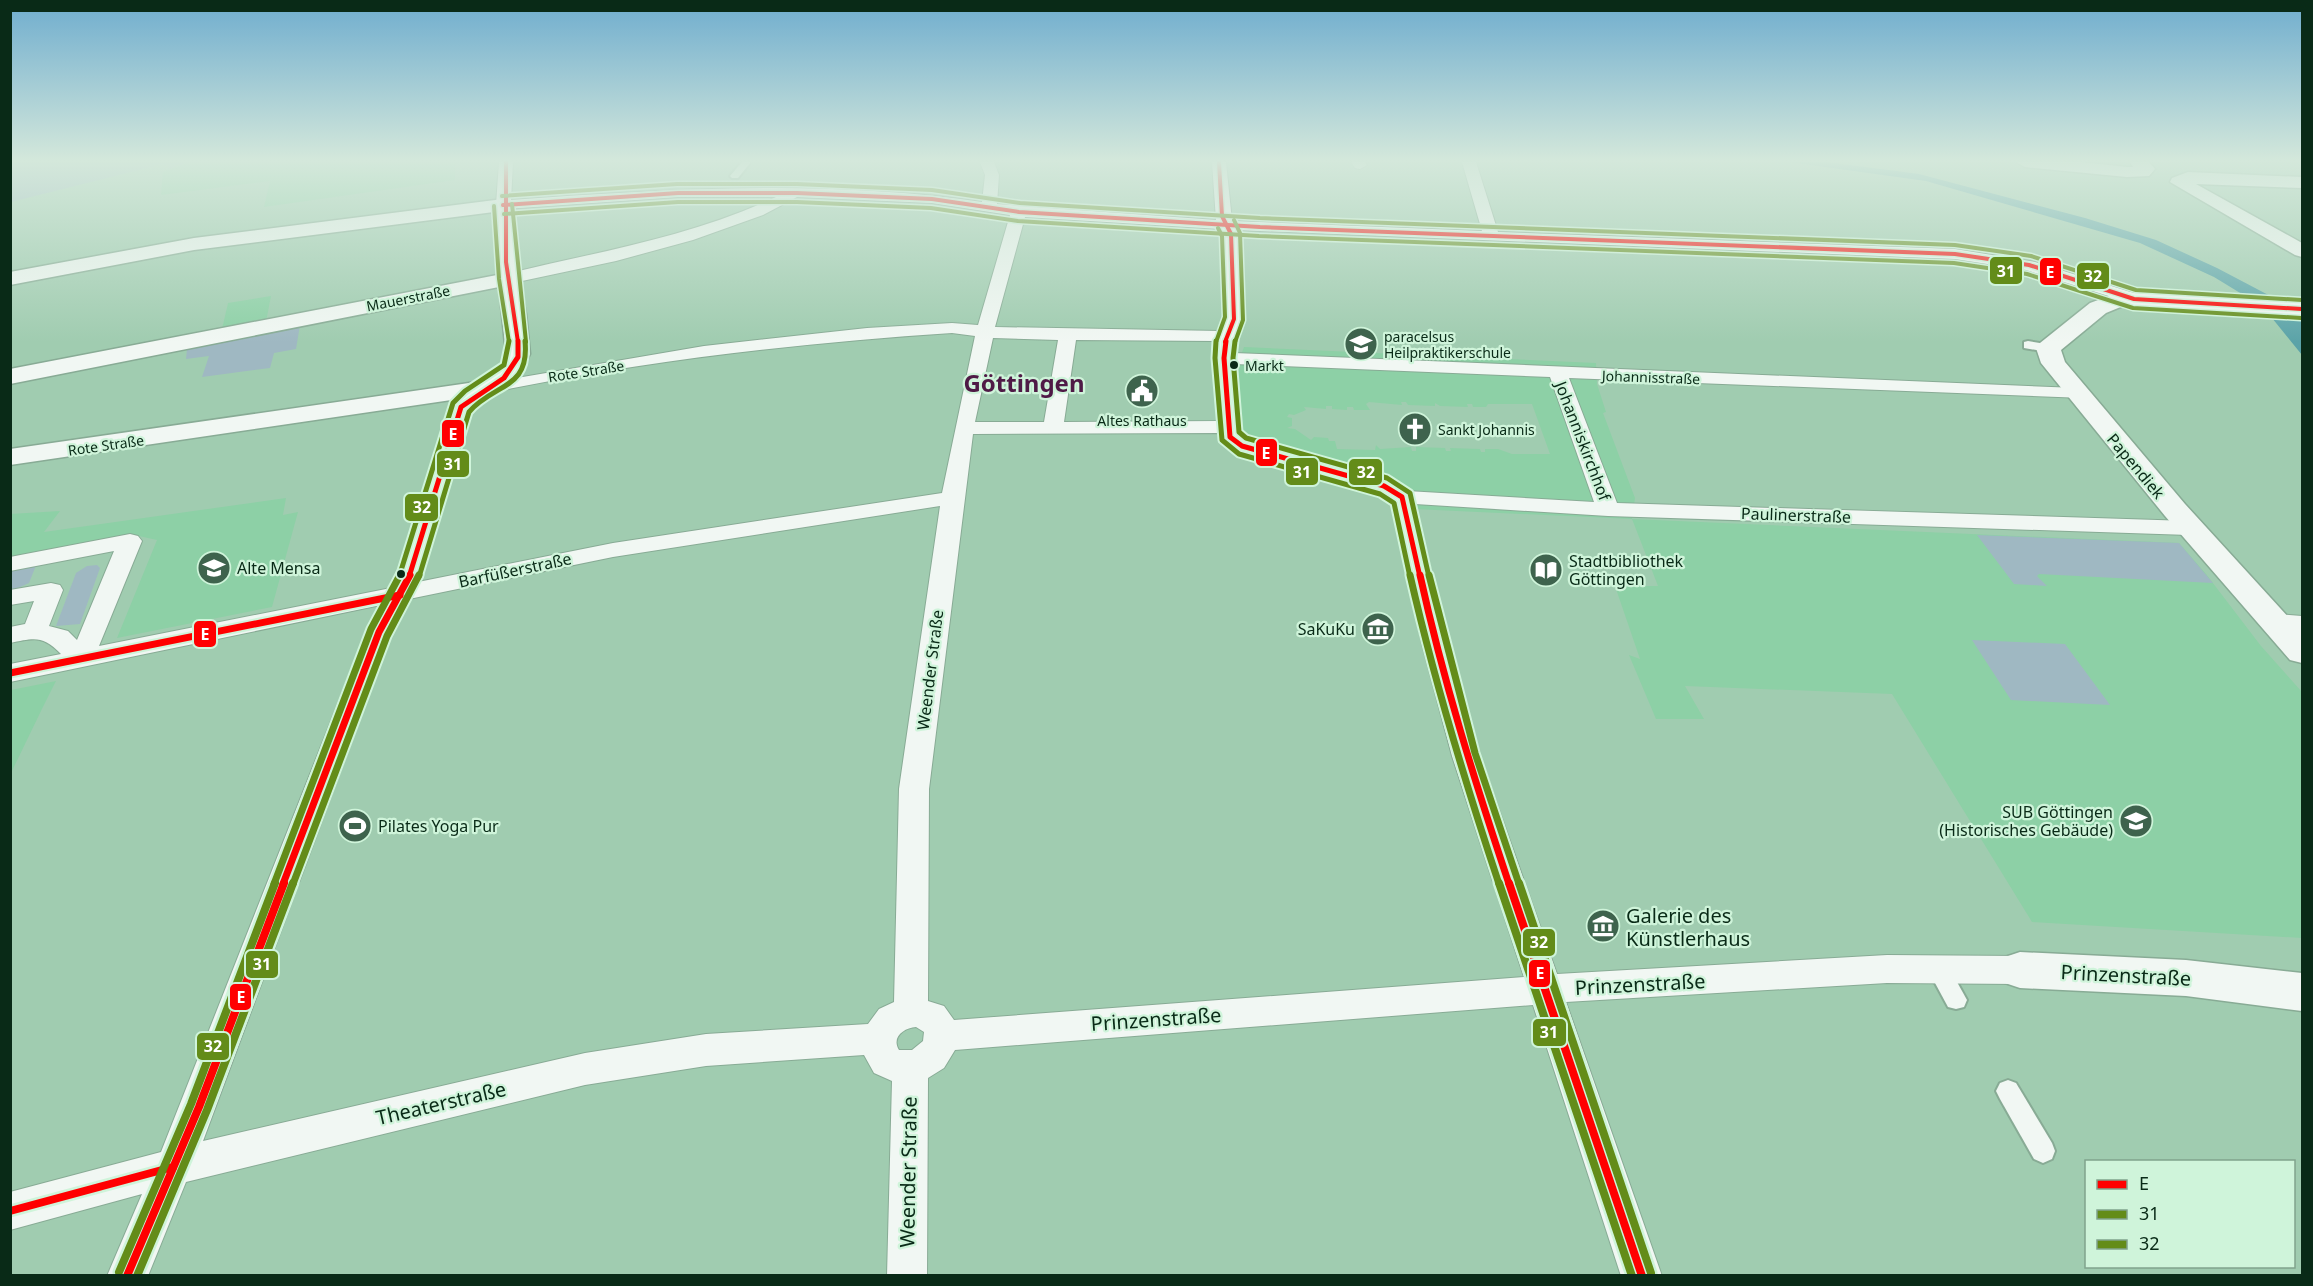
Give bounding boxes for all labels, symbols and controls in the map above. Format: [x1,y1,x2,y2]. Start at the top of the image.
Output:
line badge: 31 [1989,256,2023,285]
line badge: E [2039,257,2062,286]
text: 31 [1997,260,2015,282]
text: E [2046,261,2055,283]
line badge: 32 [2076,262,2110,290]
text: 32 [2084,265,2102,287]
street label: Mauerstraße [365,281,451,315]
school or university icon: paracelsus Heilpraktikerschule [1343,326,1379,362]
place label: paracelsus Heilpraktikerschule [1384,327,1511,362]
street label: Rote Straße [547,356,625,386]
place label: Markt [1245,356,1284,375]
marker: Markt [1228,359,1240,371]
district label: Göttingen [963,366,1085,399]
street label: Johannisstraße [1600,366,1701,388]
public building icon: Altes Rathaus [1124,373,1160,409]
street label: Johanniskirchhof [1549,376,1616,505]
place label: Altes Rathaus [1097,411,1187,430]
church icon: Sankt Johannis [1397,411,1433,447]
line badge: E [441,419,465,448]
place label: Sankt Johannis [1438,420,1535,439]
text: E [449,423,458,445]
street label: Papendiek [2102,429,2170,504]
street label: Rote Straße [67,430,145,460]
line badge: E [1255,438,1278,467]
text: E [1262,442,1271,464]
line badge: 31 [436,450,470,478]
text: 31 [444,453,462,475]
line badge: 31 [1285,457,1319,486]
line badge: 32 [1348,458,1383,486]
text: 31 [1293,461,1311,483]
text: 32 [1357,461,1375,483]
line badge: 32 [404,493,439,522]
text: 32 [413,496,431,518]
street label: Paulinerstraße [1741,502,1851,528]
street label: Barfüßerstraße [457,547,573,593]
school or university icon: Alte Mensa [196,550,232,586]
place label: Stadtbibliothek Göttingen [1569,550,1684,590]
library icon: Stadtbibliothek Göttingen [1528,552,1564,588]
place label: Alte Mensa [237,557,320,579]
unlabelled marker [395,568,407,580]
street label: Weender Straße [912,609,948,731]
museum icon: SaKuKu [1360,611,1396,647]
place label: SaKuKu [1298,618,1355,640]
line badge: E [193,620,217,648]
text: E [201,623,210,645]
place label: SUB Göttingen (Historisches Gebäude) [1939,801,2113,841]
school or university icon: SUB Göttingen (Historisches Gebäude) [2118,803,2154,839]
sports icon: Pilates Yoga Pur [337,808,373,844]
place label: Pilates Yoga Pur [378,815,499,837]
place label: Galerie des Künstlerhaus [1626,902,1750,952]
museum icon: Galerie des Künstlerhaus [1585,908,1621,944]
line badge: 32 [1522,928,1556,957]
text: 32 [1530,931,1548,953]
line badge: 31 [245,950,279,979]
text: 31 [253,953,271,975]
street label: Prinzenstraße [2060,958,2192,992]
line badge: E [1528,959,1551,988]
text: E [1536,962,1545,984]
street label: Prinzenstraße [1574,967,1706,1001]
line badge: E [229,983,252,1011]
text: E [237,986,246,1008]
street label: Prinzenstraße [1090,1001,1222,1037]
line badge: 31 [1532,1018,1567,1047]
text: 31 [1540,1021,1558,1043]
line badge: 32 [196,1032,230,1061]
text: 32 [204,1035,222,1057]
street label: Theaterstraße [373,1075,509,1131]
street label: Weender Straße [893,1096,923,1248]
legend [2085,1160,2295,1268]
text: E [2139,1171,2149,1195]
text: 31 [2139,1201,2160,1225]
text: 32 [2139,1231,2160,1255]

